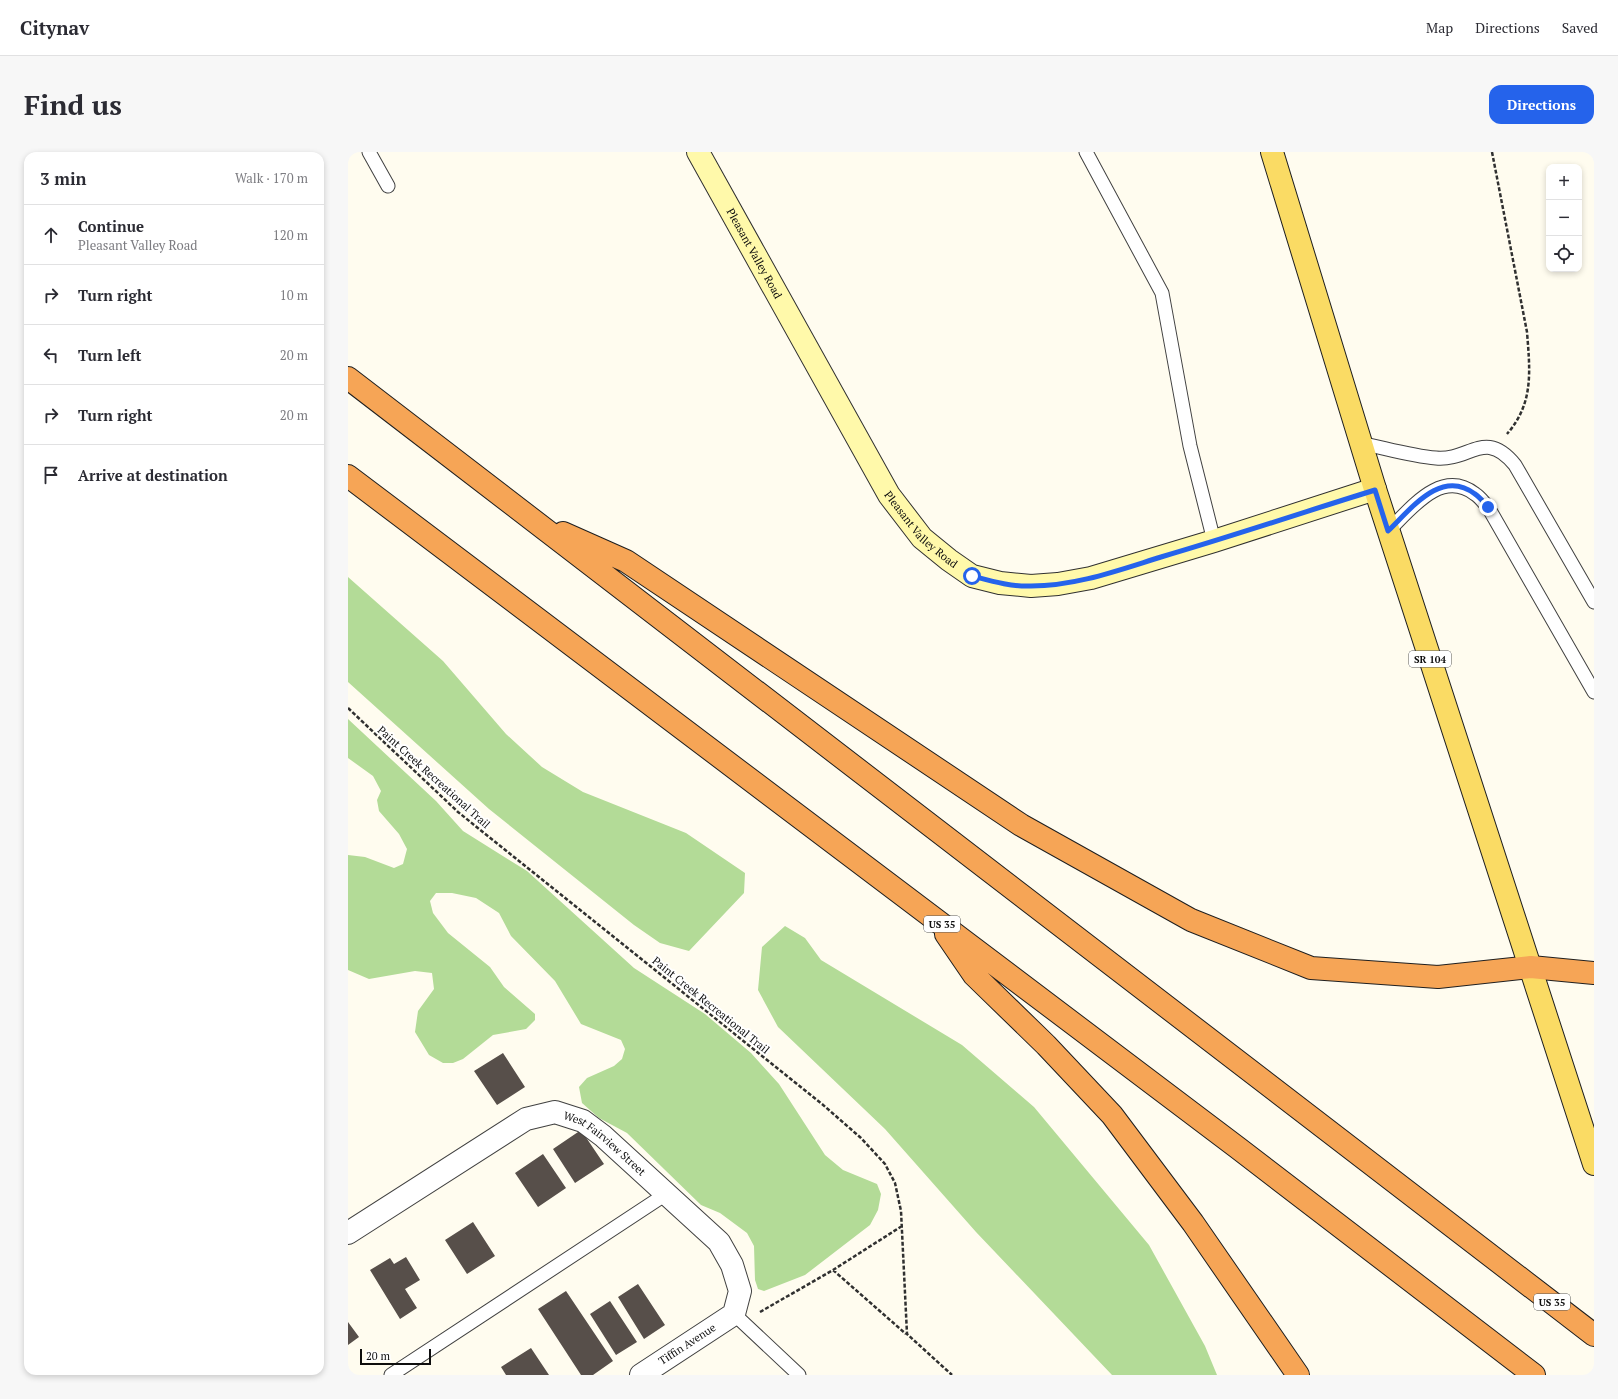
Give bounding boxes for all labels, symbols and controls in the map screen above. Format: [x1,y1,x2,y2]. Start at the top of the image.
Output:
text: Citynav [20,15,89,40]
text: Map [1426,18,1453,37]
text: Directions [1475,18,1540,37]
text: Saved [1562,18,1598,37]
button: Directions [1489,85,1594,124]
text: Find us [24,86,122,123]
map controls [1546,164,1582,272]
button: + [1546,164,1582,200]
text: 3 min [40,167,87,190]
text: Walk · 170 m [235,169,308,187]
button: − [1546,200,1582,236]
street label: Pleasant Valley Road [724,206,785,301]
text: Continue [78,216,144,236]
icon: ahead [40,224,62,246]
text: 120 m [273,226,308,244]
text: Pleasant Valley Road [78,236,198,254]
button: locate [1546,236,1582,272]
icon: right [40,284,62,306]
text: Turn right [78,285,153,305]
text: 10 m [280,286,308,304]
icon: left [40,344,62,366]
text: Turn left [78,345,142,365]
text: 20 m [280,346,308,364]
icon: right [40,404,62,426]
text: Turn right [78,405,153,425]
text: 20 m [280,406,308,424]
icon: arrive [40,464,62,486]
text: Arrive at destination [78,465,228,485]
street label: Pleasant Valley Road [881,488,960,571]
route end [1479,498,1497,516]
route start [963,567,981,585]
road number: SR 104 [1409,651,1451,667]
street label: Paint Creek Recreational Trail [375,723,493,831]
road number: US 35 [924,916,960,932]
street label: Paint Creek Recreational Trail [650,953,772,1057]
street label: West Fairview Street [562,1108,649,1179]
road number: US 35 [1534,1294,1570,1310]
street label: Tiffin Avenue [656,1320,719,1368]
scale bar [360,1347,431,1366]
text: 20 m [366,1349,390,1363]

